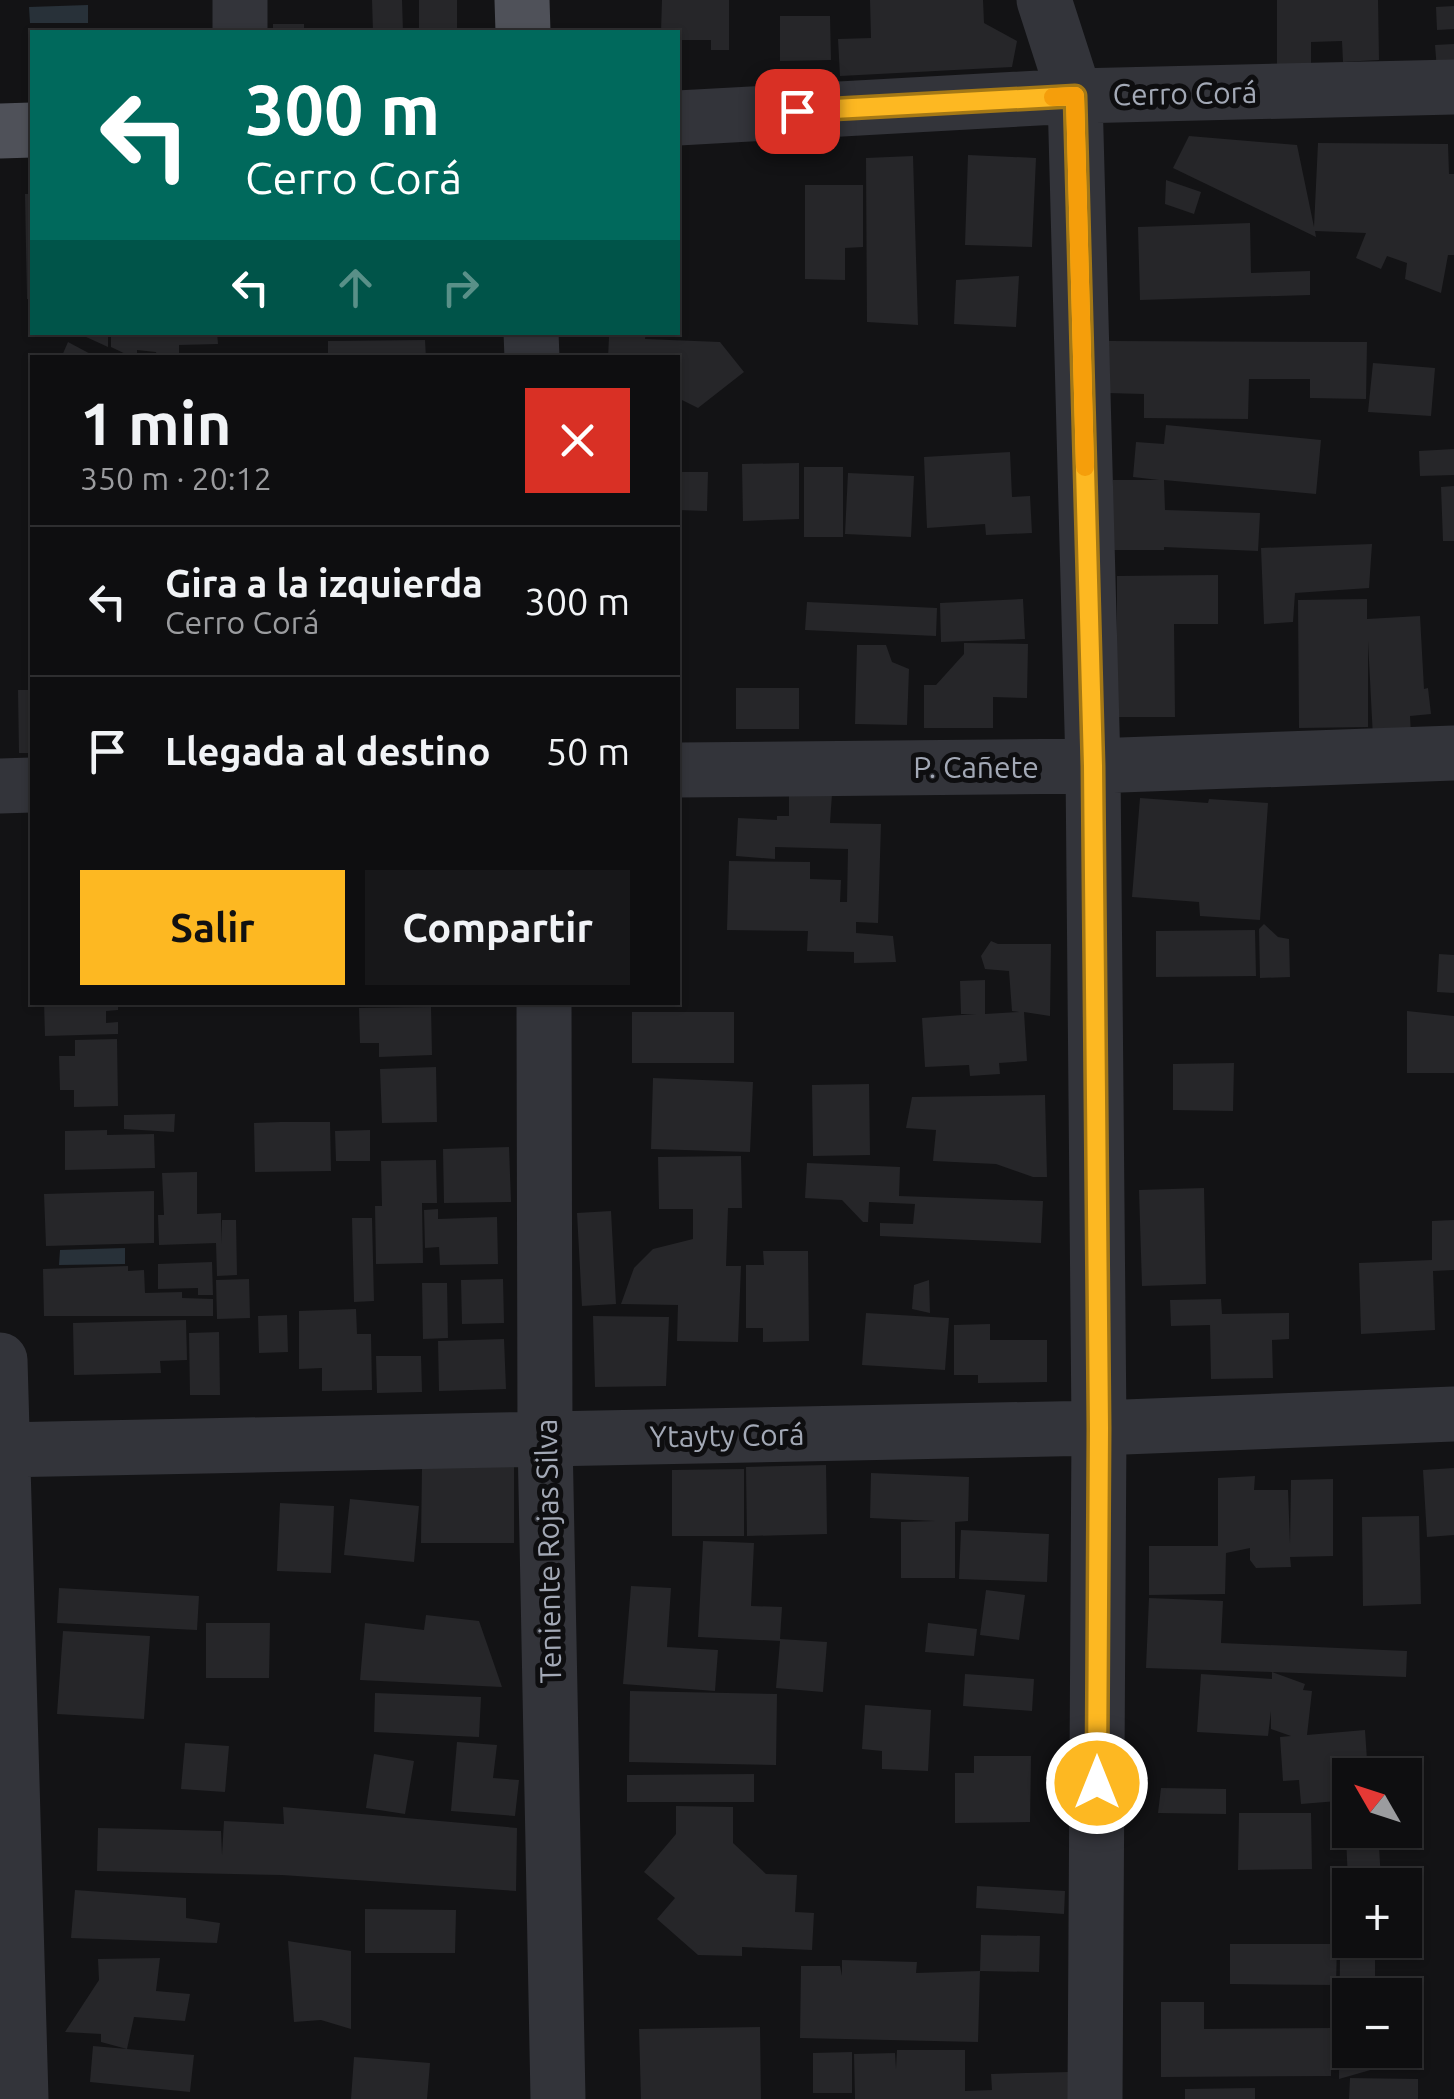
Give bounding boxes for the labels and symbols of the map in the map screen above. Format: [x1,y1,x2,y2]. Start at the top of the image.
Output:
pin [755,69,840,154]
street label: Cerro Corá [1112,75,1258,111]
street label: P. Cañete [913,750,1039,784]
street label: Ytayty Corá [649,1417,805,1453]
street label: Teniente Rojas Silva [529,1418,567,1684]
position arrow [1045,1731,1149,1835]
north arrow [1332,1758,1422,1848]

